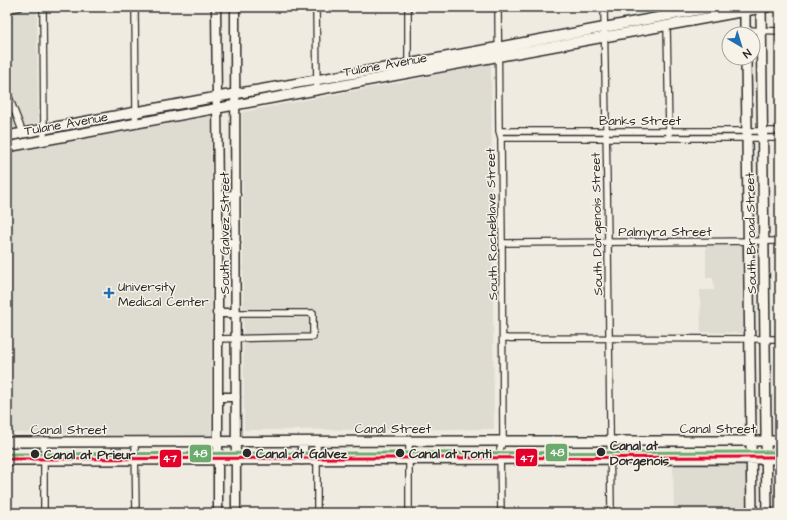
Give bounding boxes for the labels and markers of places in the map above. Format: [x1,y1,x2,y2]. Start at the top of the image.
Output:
place label: University Medical Center [118,278,209,311]
marker: University Medical Center [103,287,115,299]
place label: Canal at Dorgenois [610,437,669,472]
place label: Canal at Galvez [256,445,348,463]
place label: Canal at Tonti [409,445,492,463]
place label: Canal at Prieur [44,446,136,464]
marker: Canal at Dorgenois [595,446,607,458]
marker: Canal at Galvez [241,447,253,459]
marker: Canal at Tonti [394,447,406,459]
marker: Canal at Prieur [29,448,41,460]

